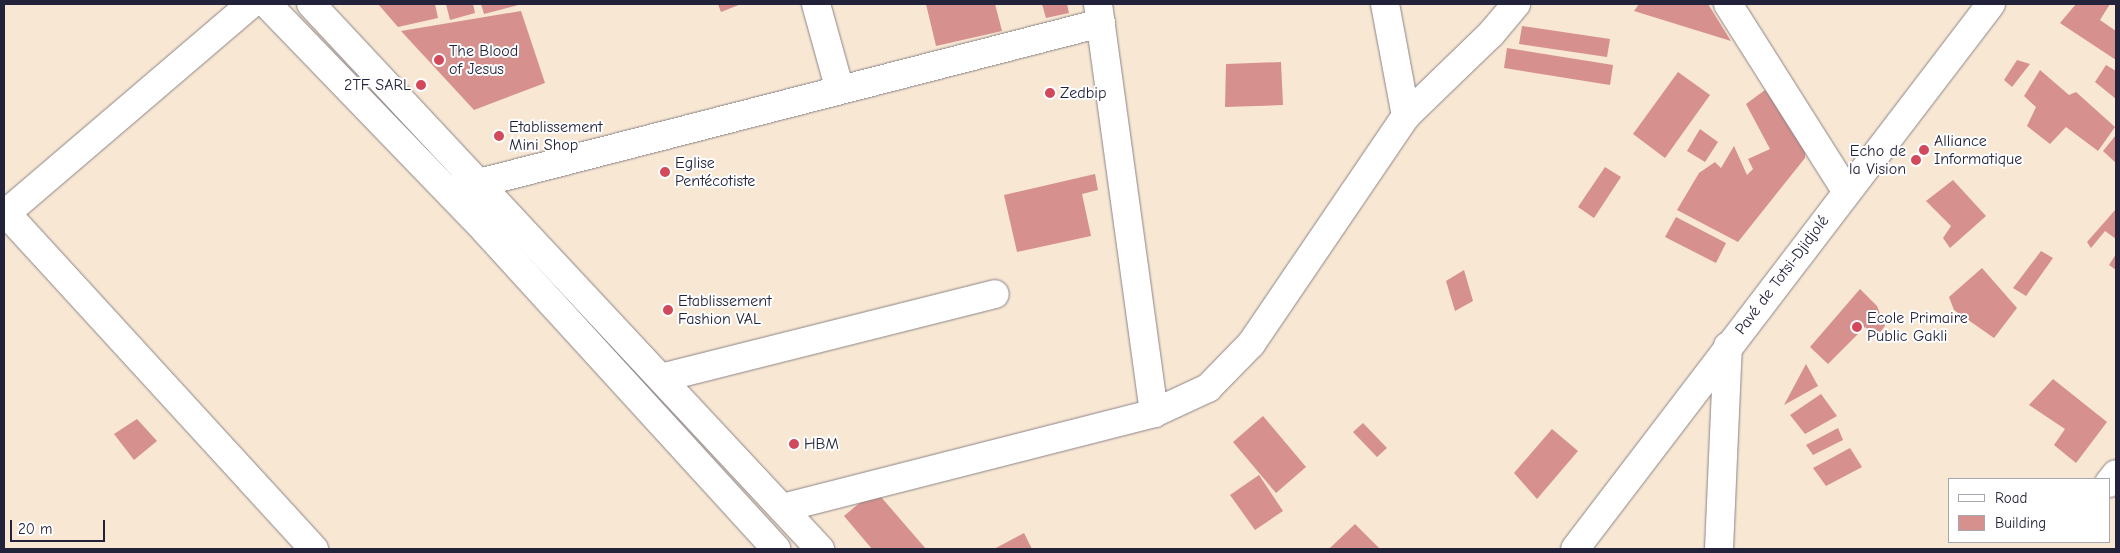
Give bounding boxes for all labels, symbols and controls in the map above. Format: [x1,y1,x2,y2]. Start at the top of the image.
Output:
place label: The Blood of Jesus [449,41,518,79]
marker: The Blood of Jesus [433,54,445,66]
place label: 2TF SARL [344,75,411,95]
marker: 2TF SARL [415,79,427,91]
place label: Zedbip [1060,83,1106,103]
marker: Zedbip [1044,87,1056,99]
place label: Etablissement Mini Shop [509,117,603,155]
marker: Etablissement Mini Shop [493,130,505,142]
place label: Alliance Informatique [1934,131,2022,169]
place label: Echo de la Vision [1849,141,1906,179]
marker: Alliance Informatique [1918,144,1930,156]
place label: Eglise Pentécotiste [675,153,755,191]
marker: Echo de la Vision [1910,154,1922,166]
marker: Eglise Pentécotiste [659,166,671,178]
street label: Pavé de Totsi-Djidjolé [1731,212,1833,338]
place label: Etablissement Fashion VAL [678,291,772,329]
marker: Etablissement Fashion VAL [662,304,674,316]
place label: Ecole Primaire Public Gakli [1867,308,1968,346]
marker: Ecole Primaire Public Gakli [1851,321,1863,333]
place label: HBM [804,434,839,454]
marker: HBM [788,438,800,450]
legend [1948,478,2110,543]
text: Road [1995,489,2027,507]
scale bar [12,510,108,542]
text: Building [1995,514,2046,532]
text: 20 m [18,520,52,538]

